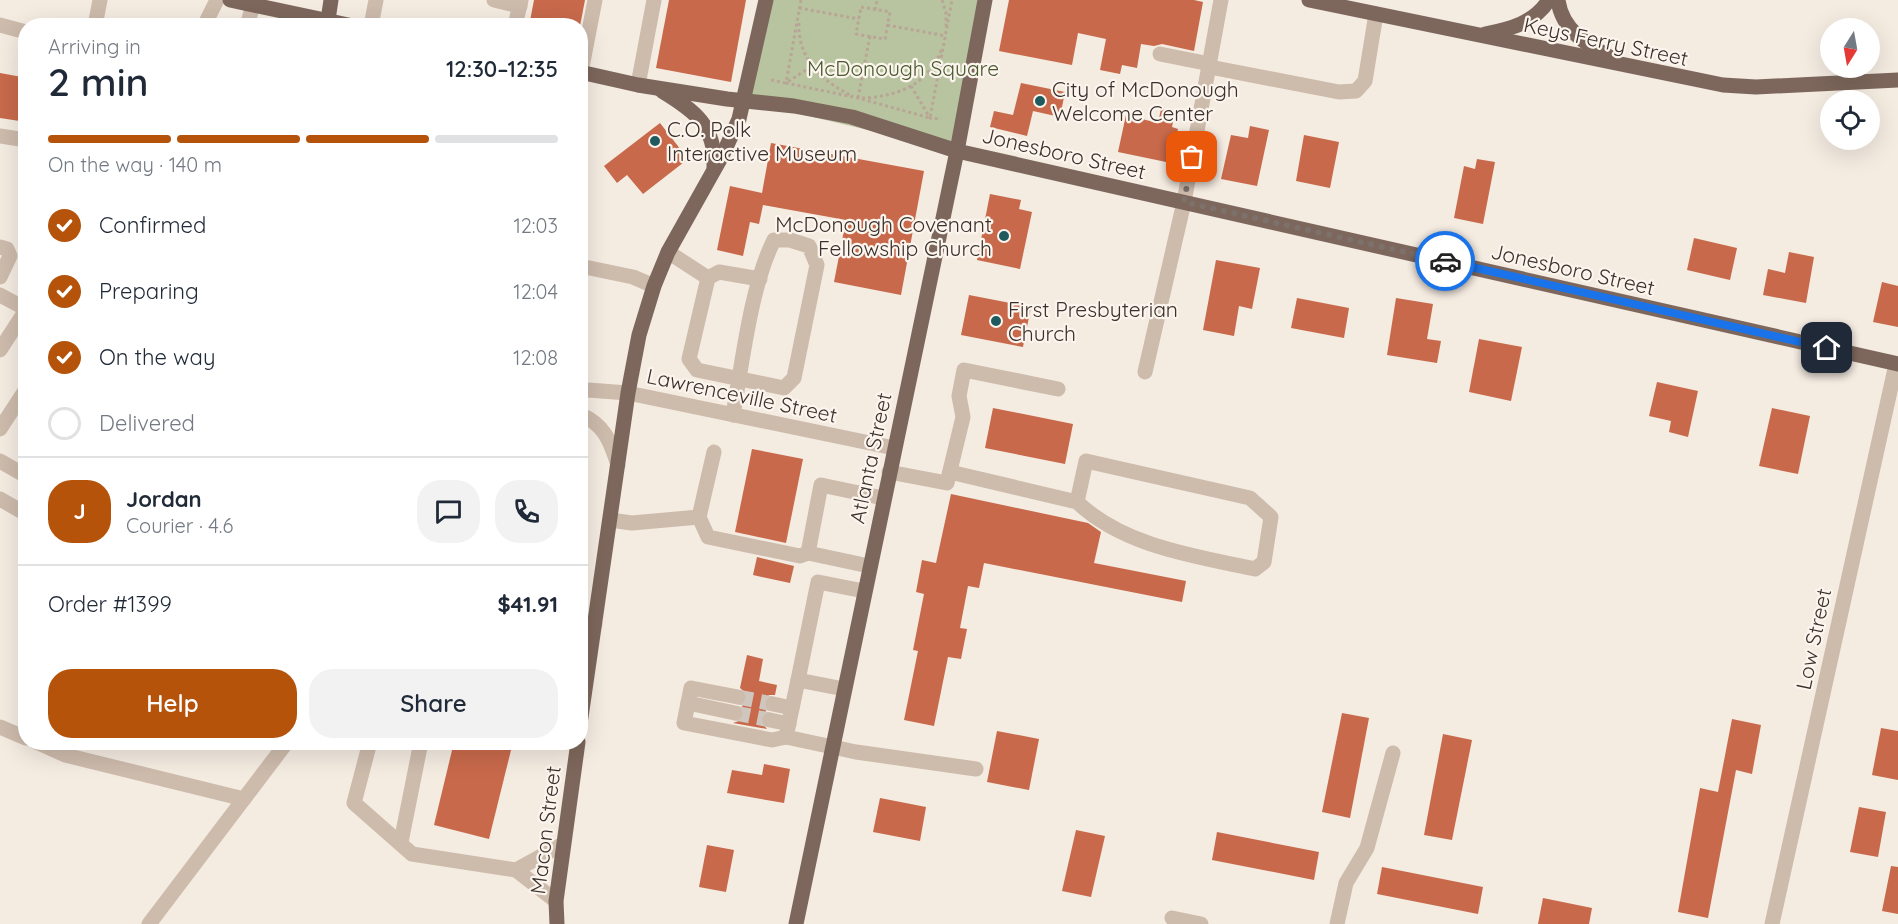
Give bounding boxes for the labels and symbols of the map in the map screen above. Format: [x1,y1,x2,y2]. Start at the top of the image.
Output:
street label: Keys Ferry Street [1521,11,1691,71]
north arrow [1820,18,1880,78]
park label: McDonough Square [807,55,999,81]
place label: City of McDonough Welcome Center [1052,76,1239,126]
marker: City of McDonough Welcome Center [1033,94,1047,108]
place label: C.O. Polk Interactive Museum [667,116,857,166]
street label: Jonesboro Street [980,122,1148,184]
pin [1166,131,1217,182]
marker: C.O. Polk Interactive Museum [648,134,662,148]
place label: McDonough Covenant Fellowship Church [775,211,992,261]
marker: McDonough Covenant Fellowship Church [997,229,1011,243]
courier [1415,231,1475,291]
street label: Jonesboro Street [1489,238,1657,300]
place label: First Presbyterian Church [1008,296,1178,346]
marker: First Presbyterian Church [989,314,1003,328]
pin [1801,322,1852,373]
street label: Lawrenceville Street [644,362,840,428]
street label: Atlanta Street [843,390,897,526]
street label: Low Street [1790,586,1836,692]
street label: Macon Street [524,764,566,896]

